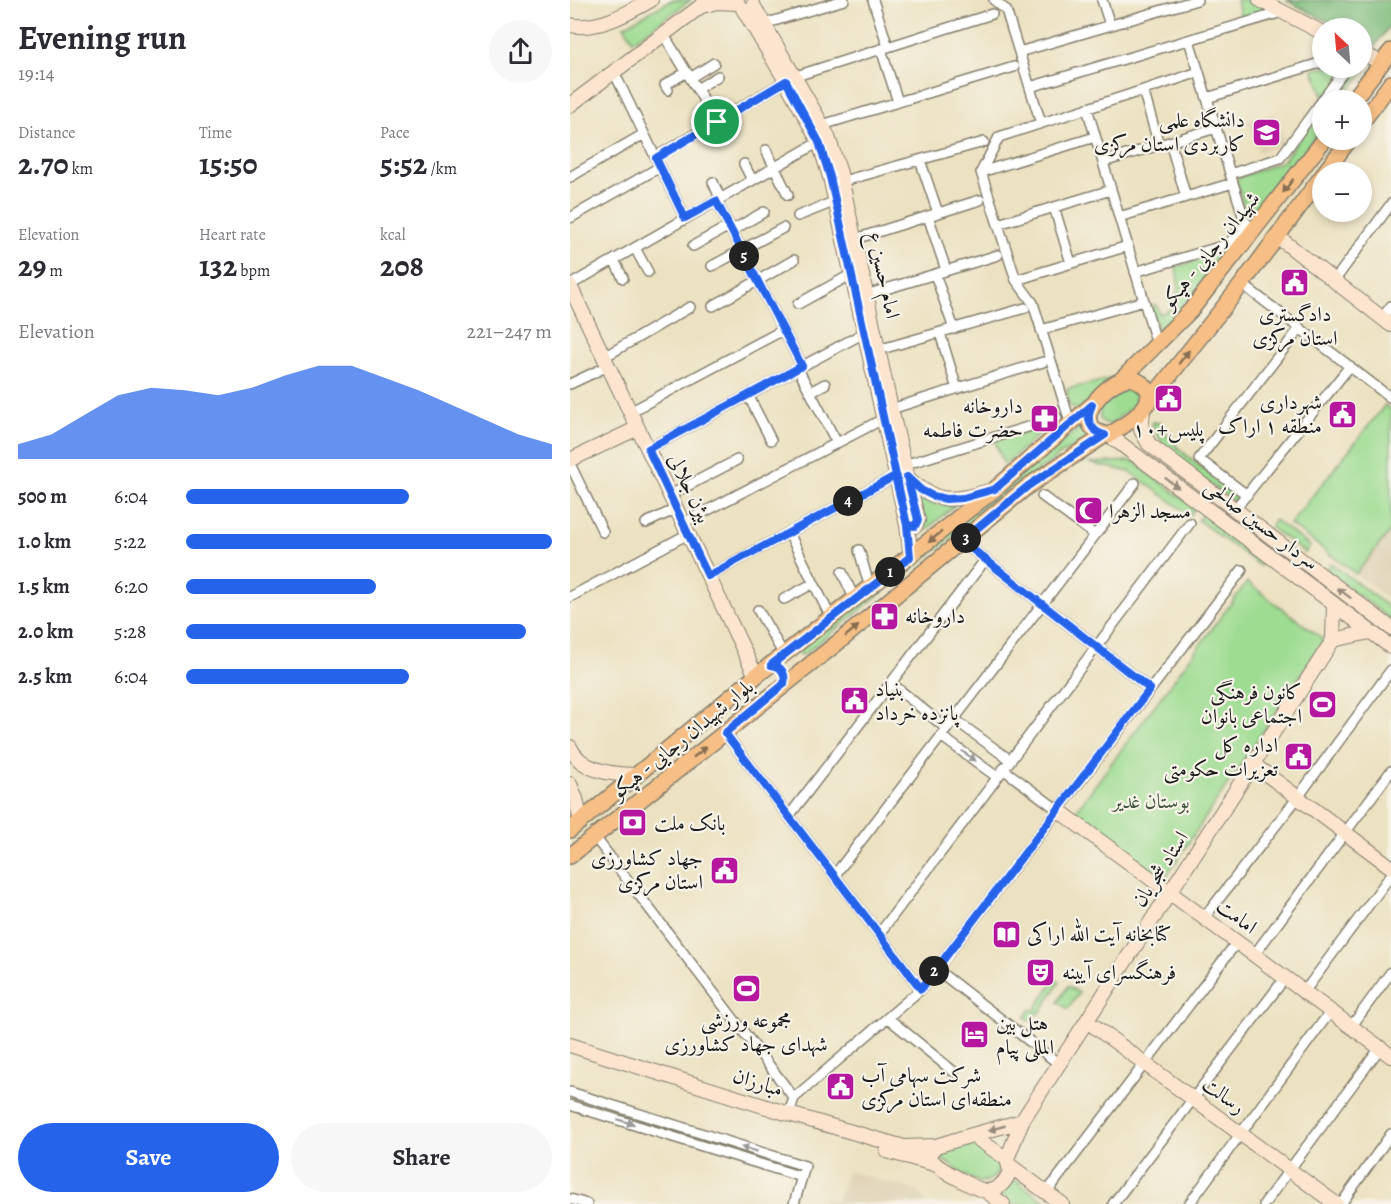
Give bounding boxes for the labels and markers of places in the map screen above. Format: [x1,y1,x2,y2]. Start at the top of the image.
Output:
pin [691,96,742,147]
place label: دانشگاه علمی کاربردی استان مرکزی [1094,106,1245,159]
school or university icon: دانشگاه علمی کاربردی استان مرکزی [1250,116,1282,148]
pin: 5 [729,241,759,271]
public building icon: دادگستری استان مرکزی [1279,267,1311,299]
place label: دادگستری استان مرکزی [1252,300,1338,353]
public building icon: پلیس+۱۰ [1152,382,1184,414]
place label: شهرداری منطقه ۱ اراک [1218,388,1322,440]
place label: داروخانه حضرت فاطمه [923,392,1023,444]
public building icon: شهرداری منطقه ۱ اراک [1327,398,1359,430]
pharmacy icon: داروخانه حضرت فاطمه [1028,402,1060,434]
place label: پلیس+۱۰ [1132,415,1205,444]
pin: 4 [833,486,863,516]
mosque icon: مسجد الزهرا [1072,495,1104,527]
place label: مسجد الزهرا [1109,497,1191,525]
pin: 3 [951,523,981,553]
pin: 1 [875,557,905,587]
pharmacy icon: داروخانه [868,600,900,632]
place label: داروخانه [905,602,965,630]
place label: بنیاد پانزده خرداد [875,675,959,728]
place label: کانون فرهنگی اجتماعی بانوان [1201,678,1302,730]
public building icon: بنیاد پانزده خرداد [838,685,870,717]
sports icon: کانون فرهنگی اجتماعی بانوان [1307,688,1339,720]
place label: اداره کل تعزیرات حکومتی [1163,731,1279,784]
public building icon: اداره کل تعزیرات حکومتی [1283,741,1315,773]
bank icon: بانک ملت [617,807,649,839]
place label: بانک ملت [654,809,726,837]
place label: جهاد کشاورزی استان مرکزی [591,844,703,897]
public building icon: جهاد کشاورزی استان مرکزی [708,854,740,886]
place label: کتابخانه آیت الله اراکی [1027,917,1172,948]
library icon: کتابخانه آیت الله اراکی [990,918,1022,950]
pin: 2 [919,956,949,986]
theatre icon: فرهنگسرای آیینه [1025,956,1057,988]
place label: فرهنگسرای آیینه [1062,958,1176,986]
sports icon: مجموعه ورزشی شهدای جهاد کشاورزی [730,973,762,1005]
place label: مجموعه ورزشی شهدای جهاد کشاورزی [664,1006,828,1058]
place label: هتل بین المللی پیام [996,1009,1054,1065]
hotel icon: هتل بین المللی پیام [959,1019,991,1051]
place label: شرکت سهامی آب منطقه‌ای استان مرکزی [861,1061,1012,1114]
public building icon: شرکت سهامی آب منطقه‌ای استان مرکزی [824,1071,856,1103]

